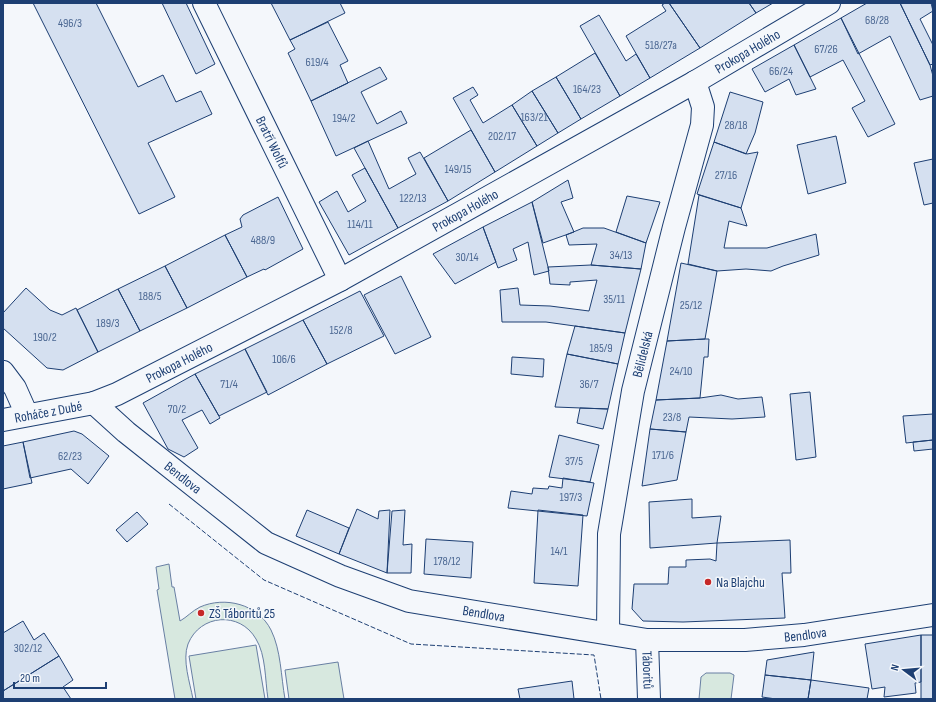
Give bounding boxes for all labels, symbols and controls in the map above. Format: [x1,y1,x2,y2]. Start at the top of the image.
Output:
house number: 68/28 [865,13,889,28]
house number: 496/3 [58,16,82,31]
street label: Prokopa Holého [712,25,783,77]
house number: 518/27a [645,38,677,53]
house number: 67/26 [814,42,838,57]
house number: 619/4 [306,55,328,70]
house number: 66/24 [769,64,793,79]
house number: 164/23 [573,82,601,97]
house number: 163/21 [520,110,548,125]
house number: 194/2 [333,111,356,126]
street label: Bratří Wolfů [252,113,292,171]
house number: 28/18 [724,118,748,133]
house number: 202/17 [488,129,516,144]
house number: 149/15 [444,162,472,177]
house number: 27/16 [715,168,737,183]
street label: Prokopa Holého [429,185,501,235]
house number: 122/13 [399,191,427,206]
house number: 114/11 [347,217,373,232]
house number: 488/9 [251,233,275,248]
house number: 34/13 [610,248,632,263]
house number: 30/14 [455,250,479,265]
house number: 188/5 [138,289,162,304]
house number: 35/11 [603,292,626,307]
house number: 25/12 [680,298,702,313]
house number: 189/3 [96,316,120,331]
house number: 152/8 [330,323,352,338]
street label: Bělidelská [628,329,656,379]
house number: 190/2 [33,330,57,345]
street label: Prokopa Holého [143,338,216,386]
house number: 185/9 [589,341,613,356]
house number: 106/6 [272,352,296,367]
house number: 24/10 [670,364,692,379]
house number: 71/4 [220,377,238,392]
house number: 36/7 [579,377,599,392]
street label: Roháče z Dubé [13,397,83,426]
house number: 70/2 [168,402,186,417]
house number: 23/8 [663,410,681,425]
house number: 171/6 [652,448,674,463]
house number: 62/23 [58,449,82,464]
house number: 37/5 [565,454,583,469]
street label: Bendlova [161,457,205,497]
house number: 197/3 [560,490,582,505]
house number: 14/1 [551,544,568,559]
house number: 178/12 [434,554,461,569]
place label: Na Blajchu [716,574,765,591]
marker: Na Blajchu [703,577,713,587]
street label: Bendlova [461,601,506,625]
place label: ZŠ Táboritů 25 [209,605,276,622]
marker: ZŠ Táboritů 25 [196,608,206,618]
street label: Bendlova [783,623,828,645]
house number: 302/12 [14,641,42,656]
street label: Táboritů [639,650,657,690]
north arrow [884,650,924,690]
text: N [888,663,902,672]
scale bar [14,664,106,690]
text: 20 m [20,671,40,686]

